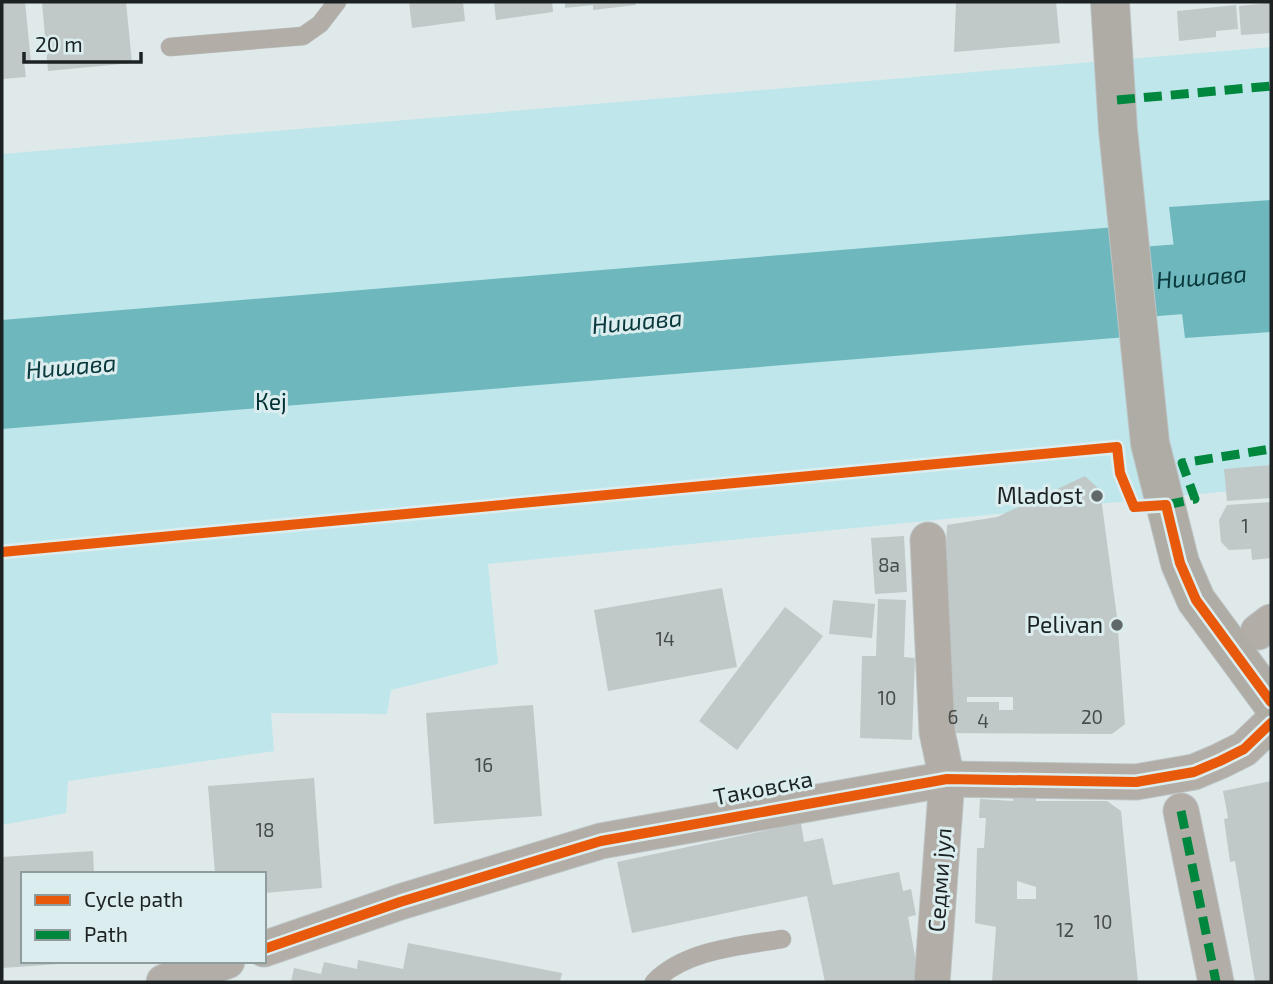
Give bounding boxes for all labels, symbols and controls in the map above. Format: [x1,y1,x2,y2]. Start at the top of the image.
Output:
scale bar [24,21,142,65]
text: 20 m [35,31,83,56]
water label: Нишава [1155,258,1248,294]
water label: Нишава [590,302,683,339]
water label: Нишава [24,347,117,384]
park label: Кеј [255,387,287,415]
place label: Mladost [997,481,1083,509]
marker: Mladost [1089,488,1105,504]
house number: 1 [1241,514,1249,537]
house number: 8a [878,553,900,576]
place label: Pelivan [1027,610,1103,638]
marker: Pelivan [1109,617,1125,633]
house number: 14 [655,627,675,650]
house number: 10 [877,686,897,709]
house number: 6 [948,705,958,728]
house number: 20 [1081,705,1103,728]
house number: 4 [977,709,989,732]
house number: 16 [475,753,493,776]
street label: Таковска [711,764,815,810]
house number: 18 [255,818,275,841]
street label: Седми јул [921,827,958,933]
legend [21,872,266,963]
text: Cycle path [84,886,183,911]
house number: 10 [1093,910,1113,933]
house number: 12 [1056,918,1074,941]
text: Path [84,921,128,946]

